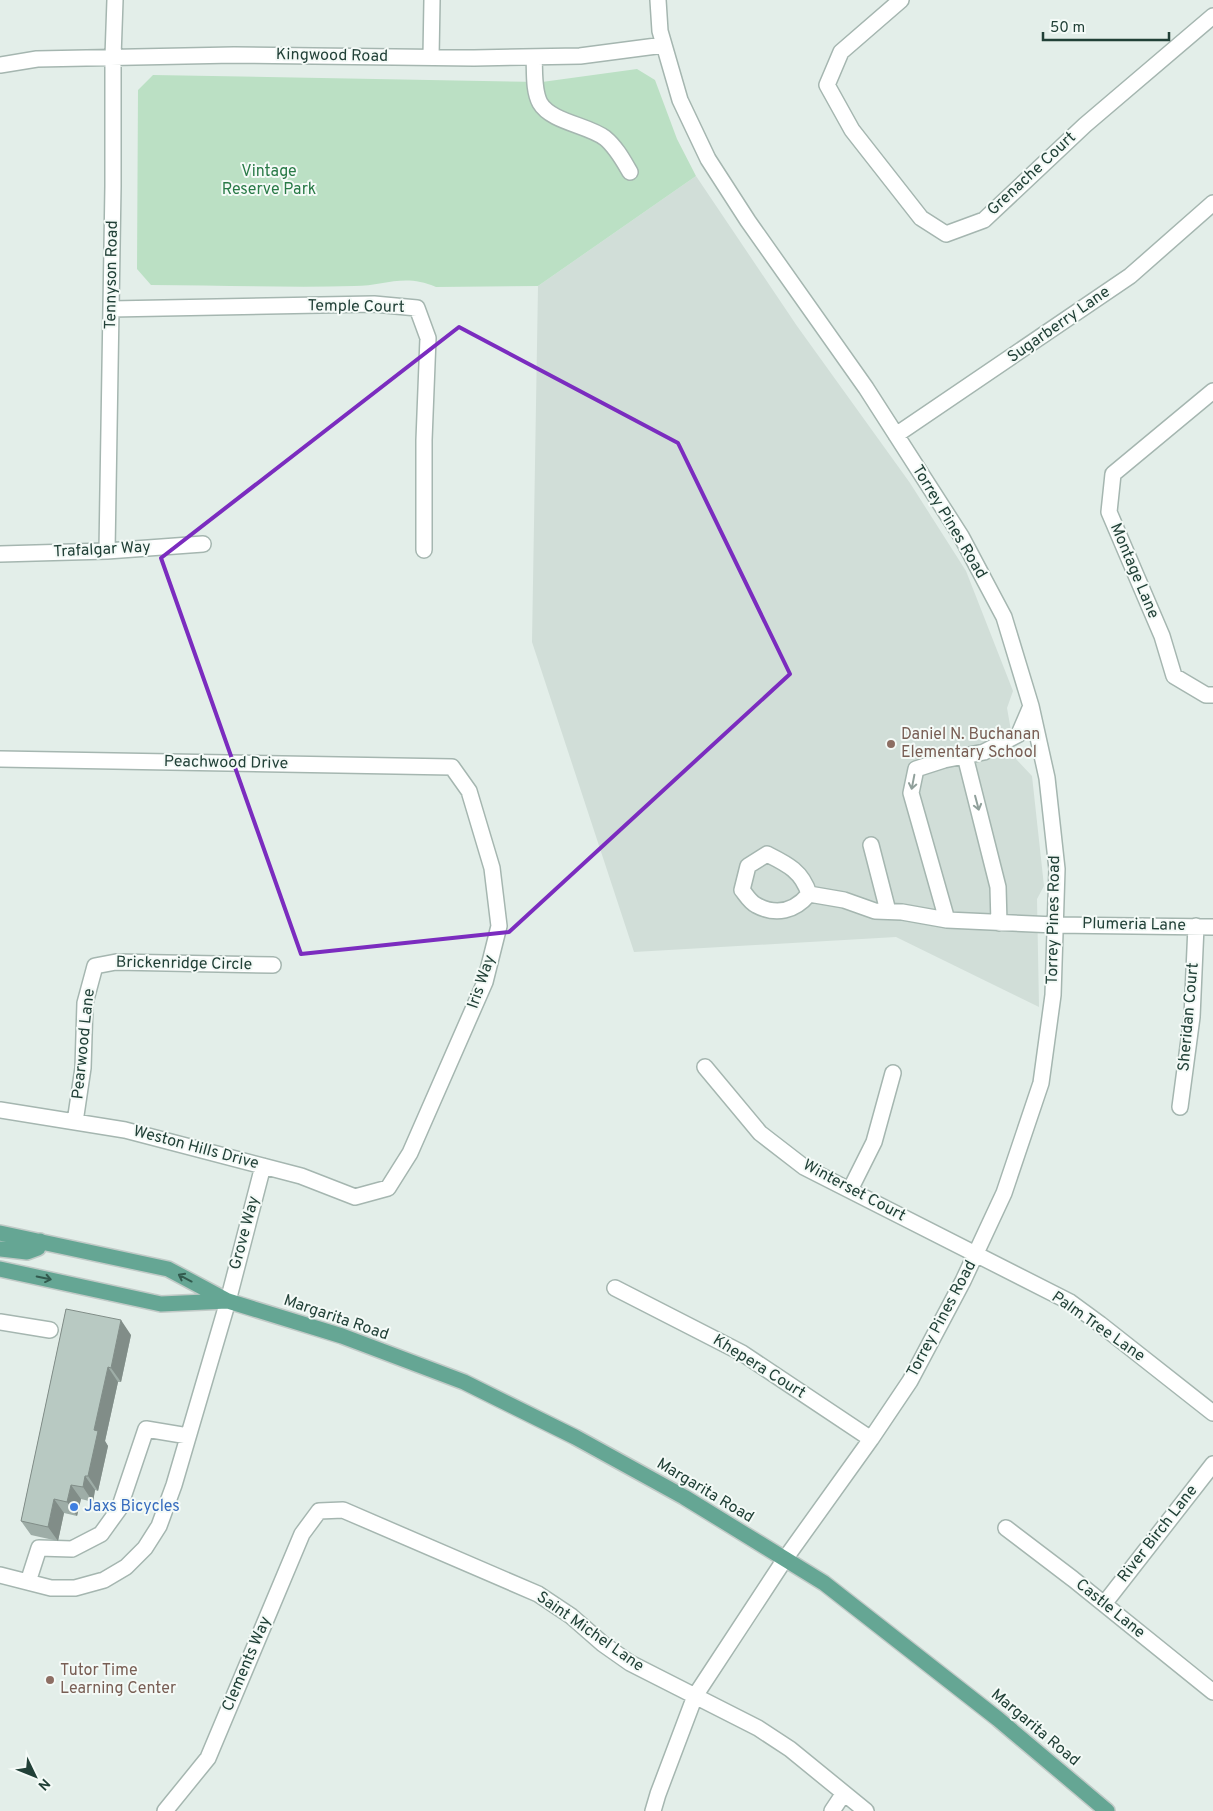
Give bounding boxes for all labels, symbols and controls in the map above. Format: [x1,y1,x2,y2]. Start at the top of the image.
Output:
scale bar [1043,10,1169,42]
text: 50 m [1050,19,1085,38]
street label: Kingwood Road [276,45,388,67]
street label: Grenache Court [984,128,1080,220]
park label: Vintage Reserve Park [222,162,316,200]
street label: Tennyson Road [101,220,123,330]
street label: Sugarberry Lane [1004,282,1114,368]
street label: Temple Court [307,296,405,318]
street label: Torrey Pines Road [907,461,991,583]
street label: Montage Lane [1105,520,1163,622]
street label: Trafalgar Way [53,537,151,563]
place label: Daniel N. Buchanan Elementary School [901,725,1040,763]
marker: Daniel N. Buchanan Elementary School [885,738,897,750]
street label: Peachwood Drive [164,752,288,774]
one-way arrow [908,774,917,790]
one-way arrow [973,795,982,811]
street label: Torrey Pines Road [1043,855,1065,985]
street label: Plumeria Lane [1082,914,1186,936]
street label: Iris Way [464,952,500,1012]
street label: Brickenridge Circle [116,953,252,975]
street label: Sheridan Court [1174,962,1204,1072]
street label: Pearwood Lane [68,988,100,1100]
street label: Weston Hills Drive [131,1122,261,1174]
street label: Winterset Court [799,1156,909,1226]
street label: Grove Way [226,1194,264,1272]
street label: Torrey Pines Road [903,1257,981,1381]
one-way arrow [178,1272,193,1282]
one-way arrow [36,1274,52,1283]
street label: Palm Tree Lane [1047,1287,1149,1367]
street label: Margarita Road [281,1291,391,1345]
street label: Khepera Court [709,1331,809,1403]
street label: Margarita Road [653,1454,757,1528]
street label: River Birch Lane [1114,1481,1202,1587]
place label: Jaxs Bicycles [84,1497,180,1517]
marker: Jaxs Bicycles [68,1501,80,1513]
street label: Castle Lane [1071,1575,1149,1643]
street label: Saint Michel Lane [532,1587,648,1677]
street label: Clements Way [218,1613,276,1715]
place label: Tutor Time Learning Center [60,1661,176,1699]
marker: Tutor Time Learning Center [44,1674,56,1686]
street label: Margarita Road [986,1685,1084,1771]
north arrow [10,1751,60,1801]
text: N [34,1774,53,1793]

